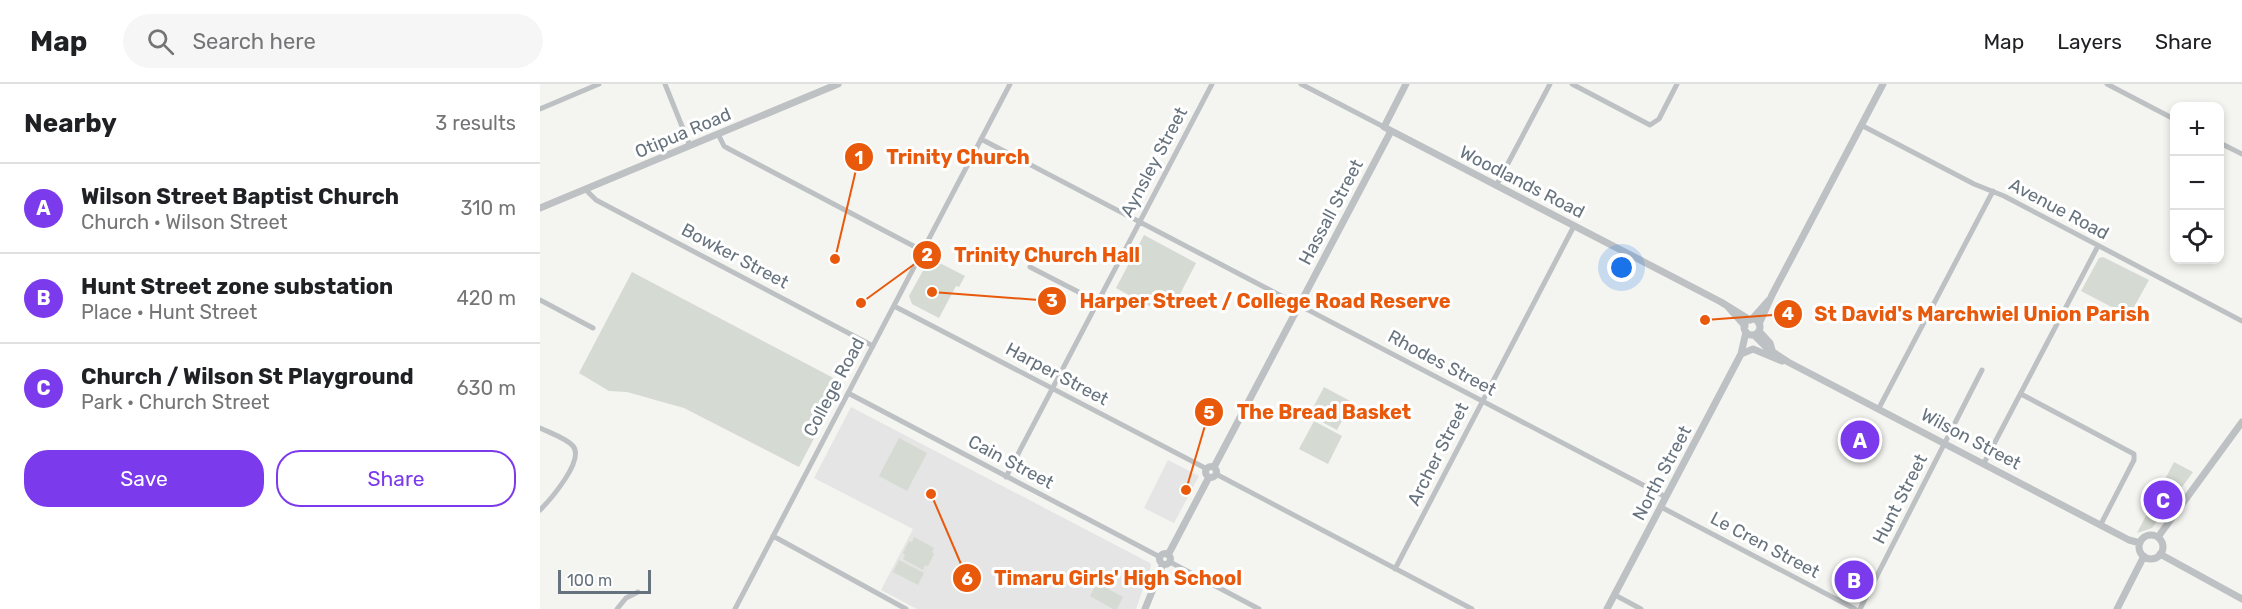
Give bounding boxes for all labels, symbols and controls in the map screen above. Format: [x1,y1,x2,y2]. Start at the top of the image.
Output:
search box [123,14,543,68]
text: Map [30,25,87,58]
icon: search [144,25,177,58]
text: Search here [192,28,316,55]
text: Map [1983,29,2024,54]
text: Layers [2057,29,2122,54]
text: Share [2155,29,2212,54]
map controls [2170,102,2224,264]
button: + [2170,102,2224,156]
street label: Otipua Road [632,103,734,163]
street label: Aynsley Street [1116,103,1192,221]
text: Nearby [24,108,117,139]
text: 3 results [435,111,516,135]
callout: Trinity Church [844,138,1042,176]
street label: Woodlands Road [1456,141,1588,223]
text: Trinity Church [886,145,1030,169]
text: 1 [855,147,863,169]
street label: Hassall Street [1294,156,1368,268]
button: − [2170,156,2224,210]
street label: Avenue Road [2005,173,2113,245]
text: Wilson Street Baptist Church [81,183,399,210]
text: A [36,196,51,220]
text: 310 m [460,196,516,220]
text: Church · Wilson Street [81,210,287,234]
button: locate [2170,210,2224,264]
street label: Bowker Street [678,219,792,293]
callout: Trinity Church Hall [912,236,1152,274]
text: Trinity Church Hall [954,243,1140,267]
text: 2 [921,244,933,266]
your location [1607,253,1636,282]
text: Hunt Street zone substation [81,273,393,300]
callout: Harper Street / College Road Reserve [1037,282,1462,320]
text: B [36,286,51,310]
text: 420 m [456,286,516,310]
text: Harper Street / College Road Reserve [1079,289,1451,313]
text: 3 [1046,290,1058,312]
callout: St David's Marchwiel Union Parish [1773,295,2162,333]
text: Place · Hunt Street [81,300,257,324]
text: St David's Marchwiel Union Parish [1814,302,2150,326]
text: 4 [1782,303,1794,325]
street label: Rhodes Street [1384,325,1500,401]
street label: College Road [799,334,869,440]
street label: Harper Street [1002,338,1112,410]
text: Church / Wilson St Playground [81,363,414,390]
text: C [36,376,51,400]
text: 630 m [457,376,516,400]
text: Park · Church Street [81,390,270,414]
callout: The Bread Basket [1194,393,1423,431]
street label: Archer Street [1403,399,1473,509]
text: The Bread Basket [1237,400,1411,424]
text: 5 [1203,402,1215,424]
street label: Wilson Street [1917,403,2025,475]
pin: A [1840,418,1880,462]
street label: North Street [1628,422,1696,524]
street label: Cain Street [964,430,1058,494]
button: Save [24,450,264,507]
button: Share [276,450,516,507]
street label: Hunt Street [1868,450,1932,548]
pin: C [2144,478,2182,522]
street label: Le Cren Street [1707,507,1823,583]
pin: B [1834,558,1874,602]
callout: Timaru Girls' High School [952,559,1254,597]
text: Timaru Girls' High School [994,566,1242,590]
scale bar [558,567,651,594]
text: 6 [961,568,973,590]
text: 100 m [567,571,612,590]

